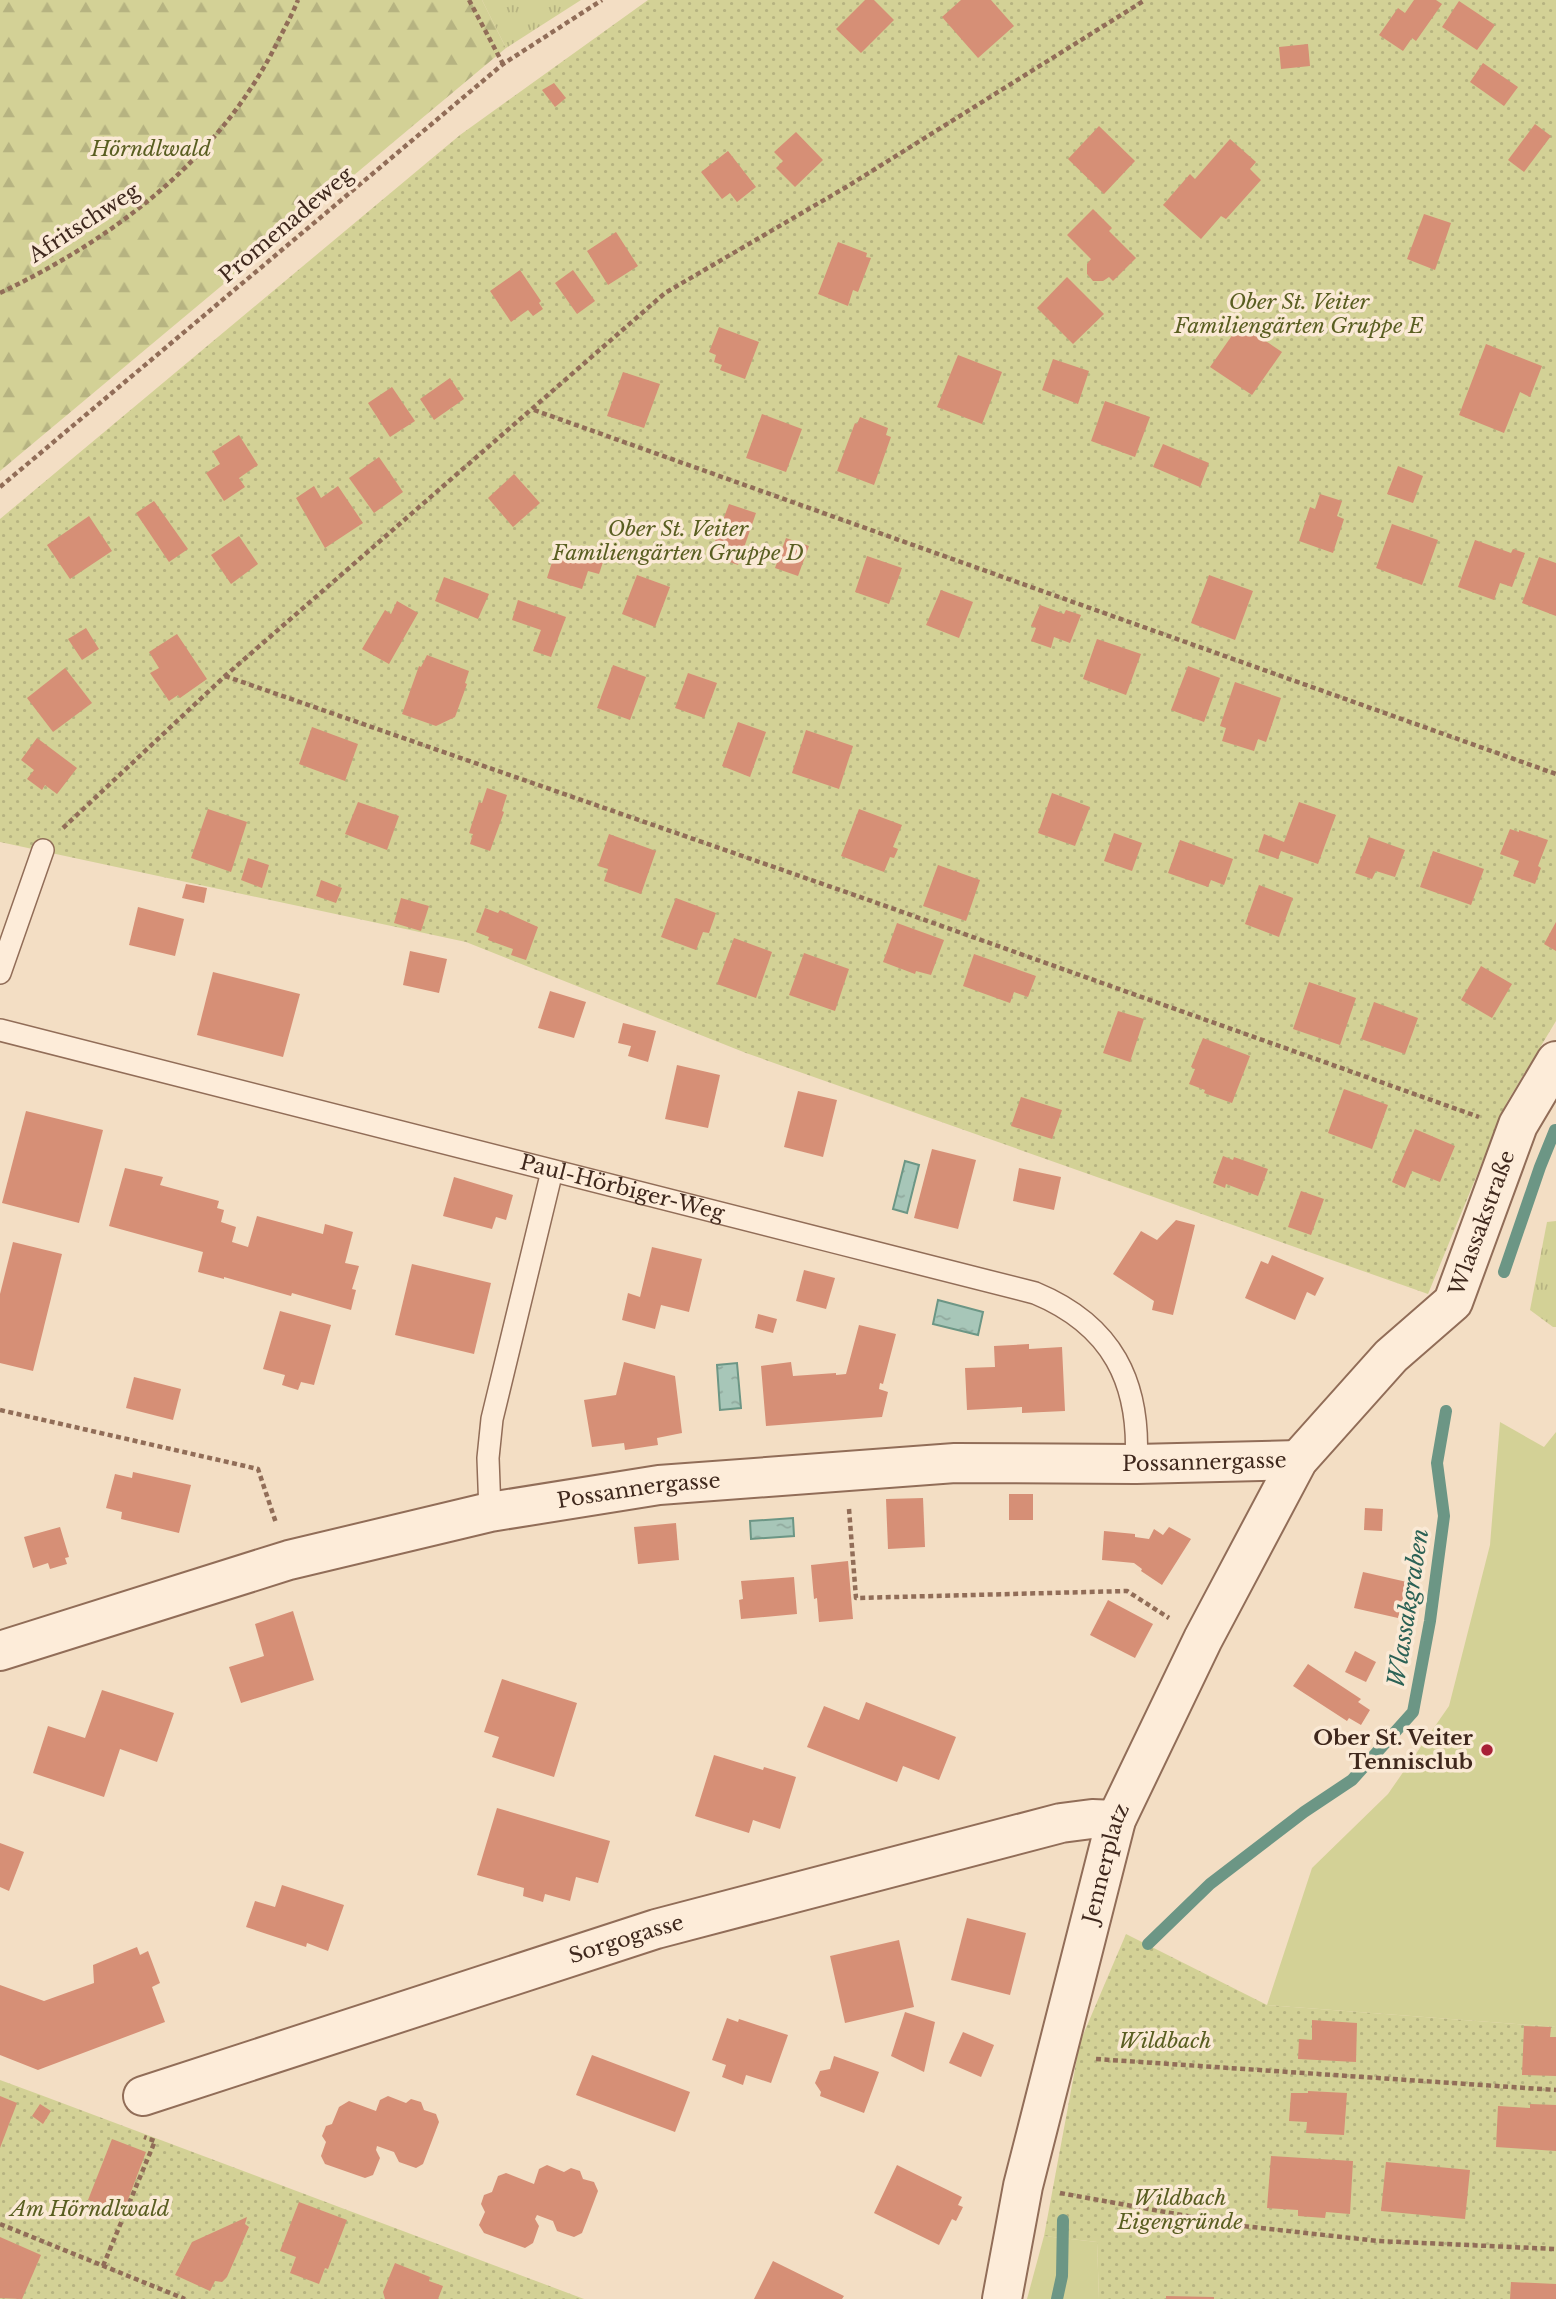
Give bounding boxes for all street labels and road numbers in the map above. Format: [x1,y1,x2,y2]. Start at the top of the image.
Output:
street label: Promenadeweg [214,161,359,289]
street label: Afritschweg [23,177,145,269]
street label: Wlassakstraße [1443,1147,1521,1300]
street label: Paul-Hörbiger-Weg [517,1149,728,1227]
street label: Possannergasse [1122,1447,1287,1477]
street label: Possannergasse [555,1467,721,1514]
street label: Jennerplatz [1077,1799,1135,1929]
street label: Sorgogasse [565,1909,686,1970]

